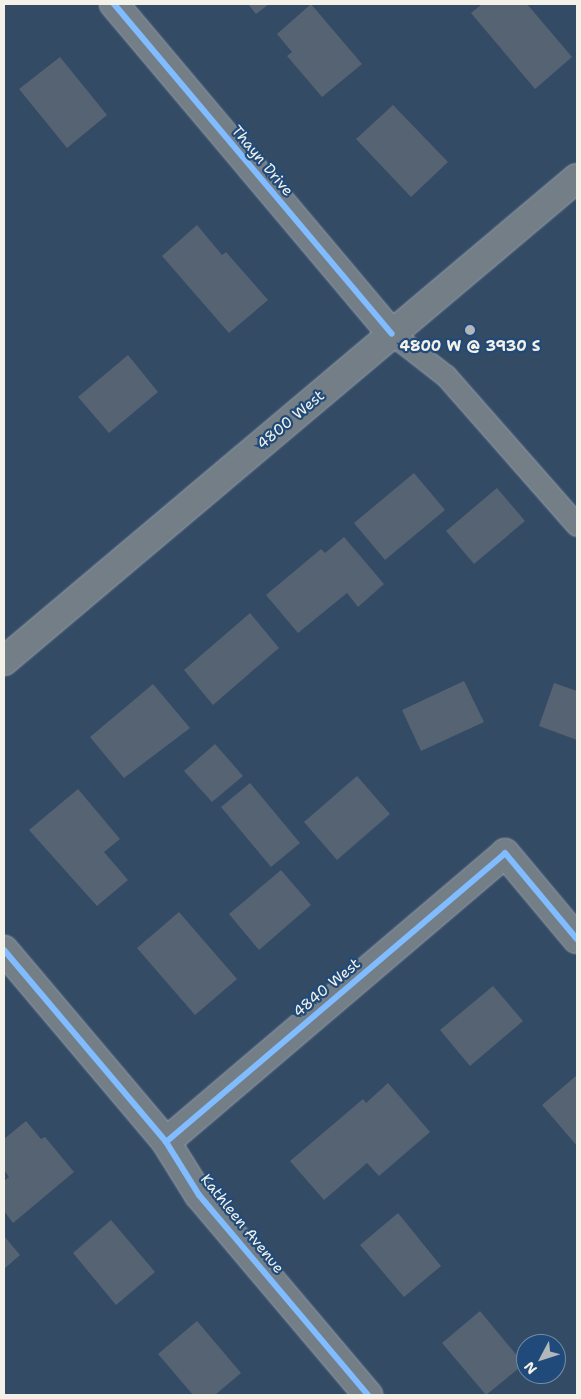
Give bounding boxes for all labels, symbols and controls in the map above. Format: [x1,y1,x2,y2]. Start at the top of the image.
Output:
street label: Thayn Drive [227,122,297,200]
marker: 4800 W @ 3930 S [464,324,476,336]
place label: 4800 W @ 3930 S [400,338,540,356]
street label: 4800 West [254,387,328,453]
street label: 4840 West [290,955,364,1021]
street label: Kathleen Avenue [197,1171,287,1277]
north arrow [516,1334,566,1384]
text: N [520,1358,541,1378]

